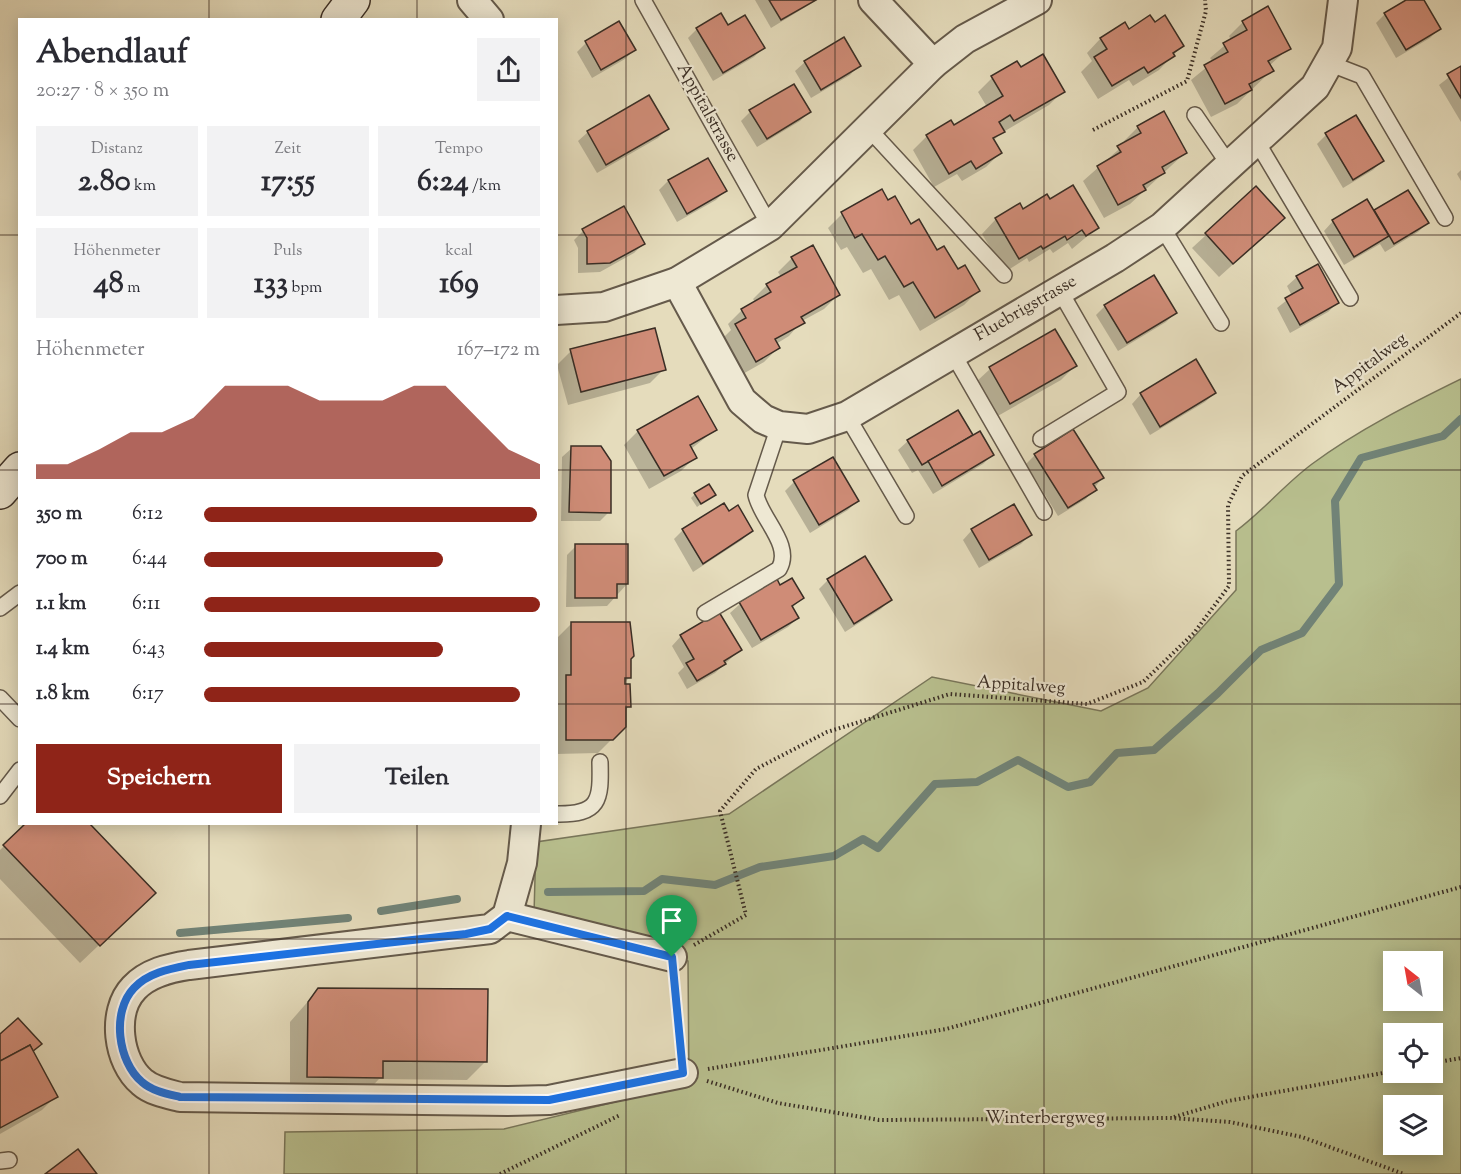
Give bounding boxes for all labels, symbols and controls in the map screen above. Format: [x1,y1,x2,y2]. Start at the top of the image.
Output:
text: Abendlauf [36,30,188,78]
button: share [477,38,540,101]
street label: Appitalstrasse [669,59,745,167]
text: 20:27 · 8 × 350 m [36,77,169,106]
text: Distanz [91,138,143,161]
text: Zeit [275,138,301,161]
text: Tempo [435,138,483,161]
text: 2.80 [78,161,131,204]
text: 17:55 [261,161,315,204]
text: 6:24 [417,161,469,204]
text: km [131,175,156,198]
text: /km [469,175,501,198]
text: Höhenmeter [74,240,160,263]
text: Puls [274,240,302,263]
text: kcal [445,240,473,263]
text: 48 [94,263,124,306]
text: 133 [254,263,288,306]
text: 169 [439,263,479,306]
street label: Fluebrigstrasse [970,269,1082,349]
text: m [124,277,140,300]
text: bpm [288,277,322,300]
street label: Appitalweg [1327,327,1413,401]
text: Höhenmeter [36,336,145,365]
text: 167–172 m [457,336,540,365]
text: 350 m [36,500,82,529]
text: 6:12 [132,500,163,529]
text: 700 m [36,545,88,574]
text: 6:44 [132,545,167,574]
text: 1.1 km [36,590,86,619]
text: 6:11 [132,590,161,619]
text: 1.4 km [36,635,90,664]
text: 6:43 [132,635,165,664]
street label: Appitalweg [976,670,1066,702]
text: 1.8 km [36,680,90,709]
text: 6:17 [132,680,164,709]
button: Speichern [36,744,282,813]
button: Teilen [294,744,540,813]
pin [646,895,697,957]
icon: arrive [655,904,688,937]
north arrow [1383,951,1443,1011]
map controls [1383,951,1443,1155]
button: locate [1383,1023,1443,1083]
button: layers [1383,1095,1443,1155]
street label: Winterbergweg [985,1106,1105,1132]

